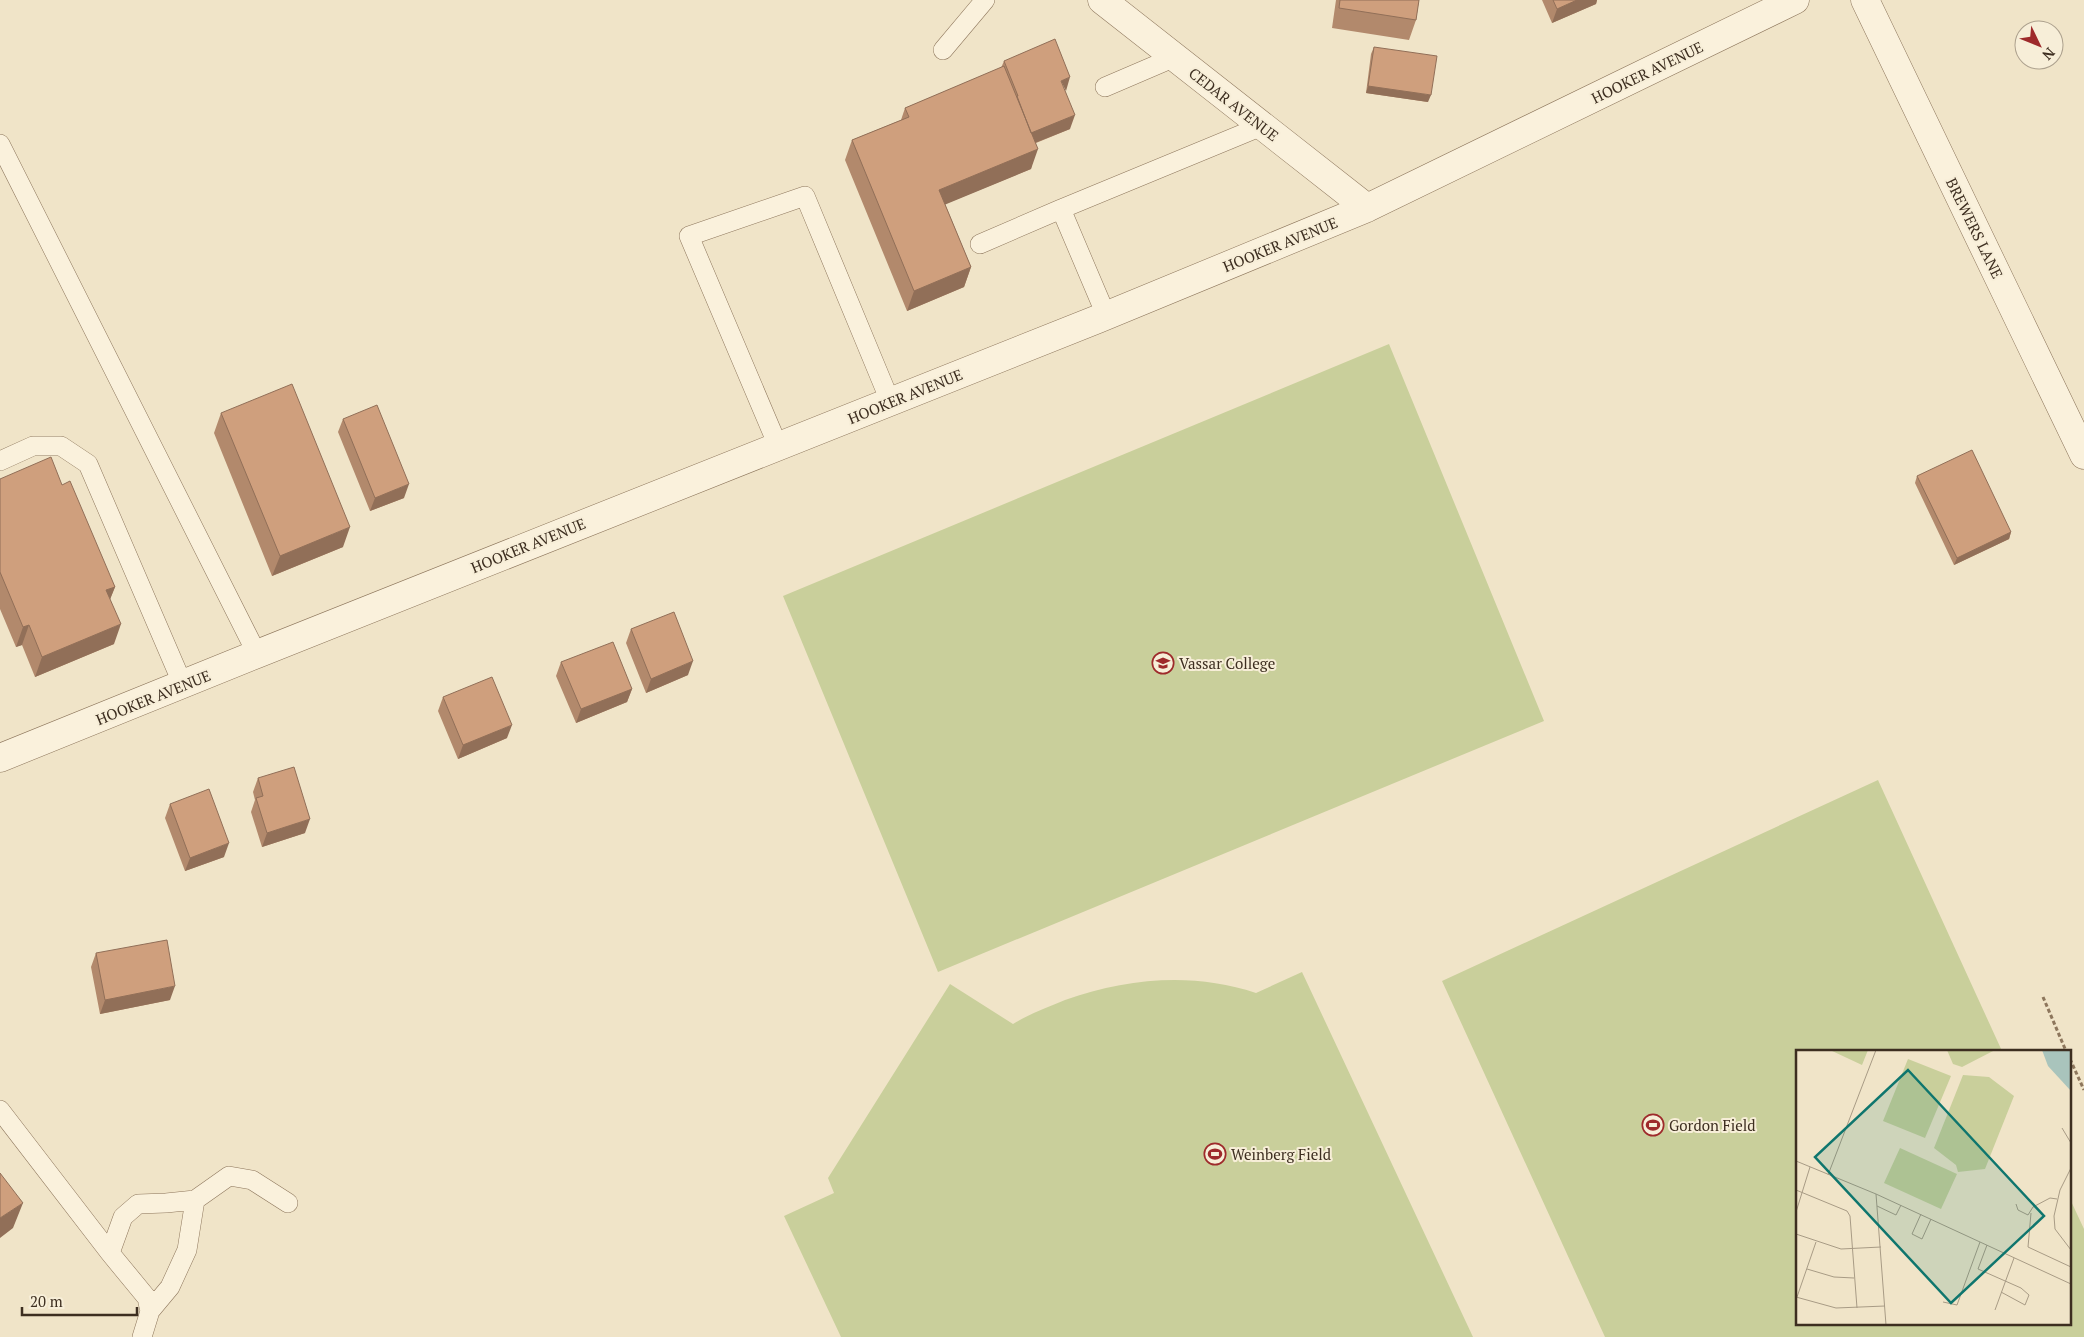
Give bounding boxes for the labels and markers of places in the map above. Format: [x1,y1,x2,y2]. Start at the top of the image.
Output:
school or university icon: Vassar College [1151,651,1175,675]
place label: Vassar College [1179,653,1275,673]
sports icon: Gordon Field [1641,1113,1665,1137]
place label: Gordon Field [1669,1115,1756,1135]
sports icon: Weinberg Field [1203,1142,1227,1166]
place label: Weinberg Field [1231,1144,1331,1164]

